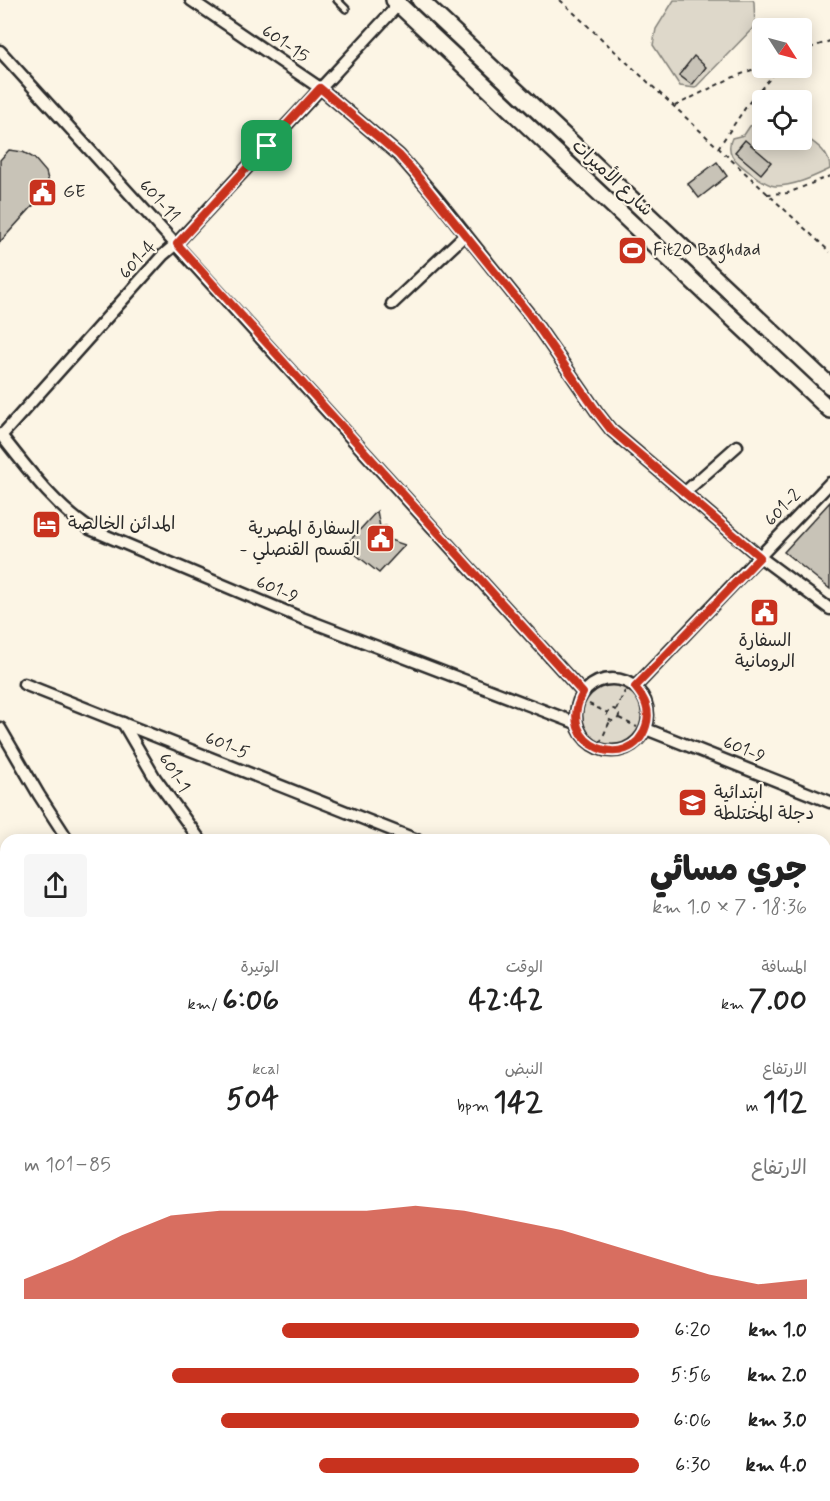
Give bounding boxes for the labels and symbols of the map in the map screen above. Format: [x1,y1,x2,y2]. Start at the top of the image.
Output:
north arrow [752,18,812,78]
street label: 601-15 [257,19,313,69]
pin [241,120,292,171]
street label: شارع الأميرات [566,133,658,222]
street label: 601-11 [133,174,185,228]
public building icon: GE [26,176,58,208]
place label: GE [63,180,85,204]
sports icon: Fit20 Baghdad [616,234,648,266]
street label: 601-4 [114,235,162,285]
place label: Fit20 Baghdad [653,238,761,264]
street label: 601-2 [759,484,807,532]
hotel icon: المدائن الخالصة [31,508,63,540]
place label: المدائن الخالصة [68,512,175,536]
place label: السفارة المصرية - القسم القنصلي [240,517,360,565]
public building icon: السفارة المصرية - القسم القنصلي [365,523,397,555]
street label: 601-9 [252,570,302,610]
public building icon: السفارة الرومانية [749,596,781,628]
place label: السفارة الرومانية [735,629,795,674]
street label: 601-5 [201,726,253,766]
street label: 601-9 [719,731,769,769]
street label: 601-1 [152,749,196,797]
place label: ابتدائية دجلة المختلطة [714,781,814,826]
school or university icon: ابتدائية دجلة المختلطة [677,787,709,819]

